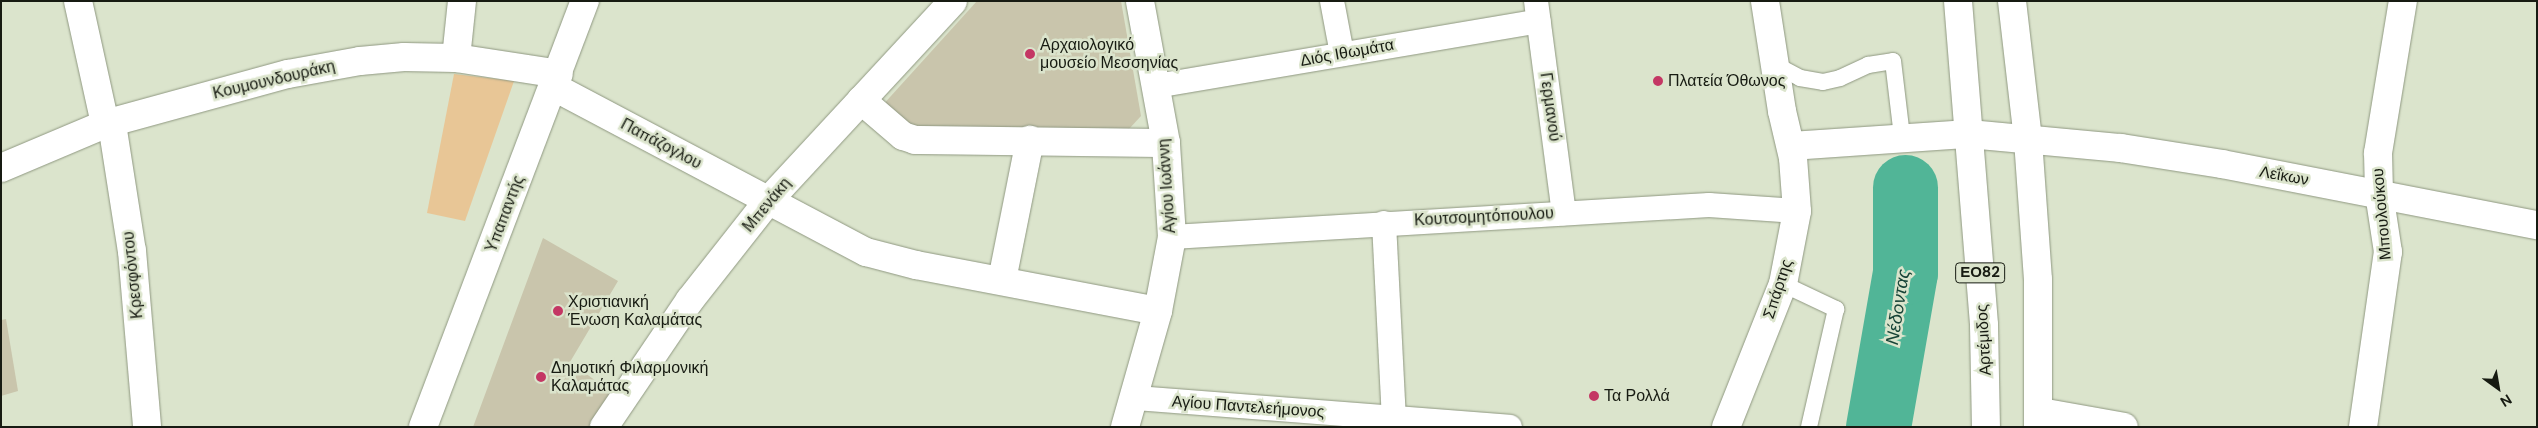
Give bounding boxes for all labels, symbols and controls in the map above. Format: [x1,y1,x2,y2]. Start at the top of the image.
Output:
place label: Αρχαιολογικό μουσείο Μεσσηνίας [1040,35,1178,73]
street label: Διός Ιθωμάτα [1299,35,1395,71]
marker: Αρχαιολογικό μουσείο Μεσσηνίας [1024,48,1036,60]
street label: Κουμουνδουράκη [211,57,337,103]
street label: Γερμανού [1536,71,1564,143]
place label: Πλατεία Όθωνος [1668,71,1785,91]
marker: Πλατεία Όθωνος [1652,75,1664,87]
street label: Παπάζογλου [617,115,705,173]
street label: Αγίου Ιωάννη [1154,138,1180,234]
street label: Λεΐκων [2258,162,2310,190]
street label: Μπουλούκου [2368,167,2396,261]
street label: Υπαπαντής [482,173,528,255]
street label: Μπενάκη [739,174,795,236]
street label: Κουτσομητόπουλου [1414,204,1554,230]
street label: Κρεσφόντου [119,230,147,320]
street label: Σπάρτης [1759,257,1797,321]
road number: ΕΟ82 [1955,260,2005,286]
water label: Νέδoντας [1881,268,1915,346]
place label: Χριστιανική Ένωση Καλαμάτας [568,292,702,330]
street label: Αρτέμιδος [1973,304,1995,376]
marker: Χριστιανική Ένωση Καλαμάτας [552,305,564,317]
place label: Δημοτική Φιλαρμονική Καλαμάτας [551,358,709,396]
north arrow [2473,363,2523,413]
marker: Δημοτική Φιλαρμονική Καλαμάτας [535,371,547,383]
place label: Τα Ρολλά [1604,386,1670,406]
marker: Τα Ρολλά [1588,390,1600,402]
text: N [2497,390,2515,411]
street label: Αγίου Παντελεήμονος [1171,392,1325,422]

